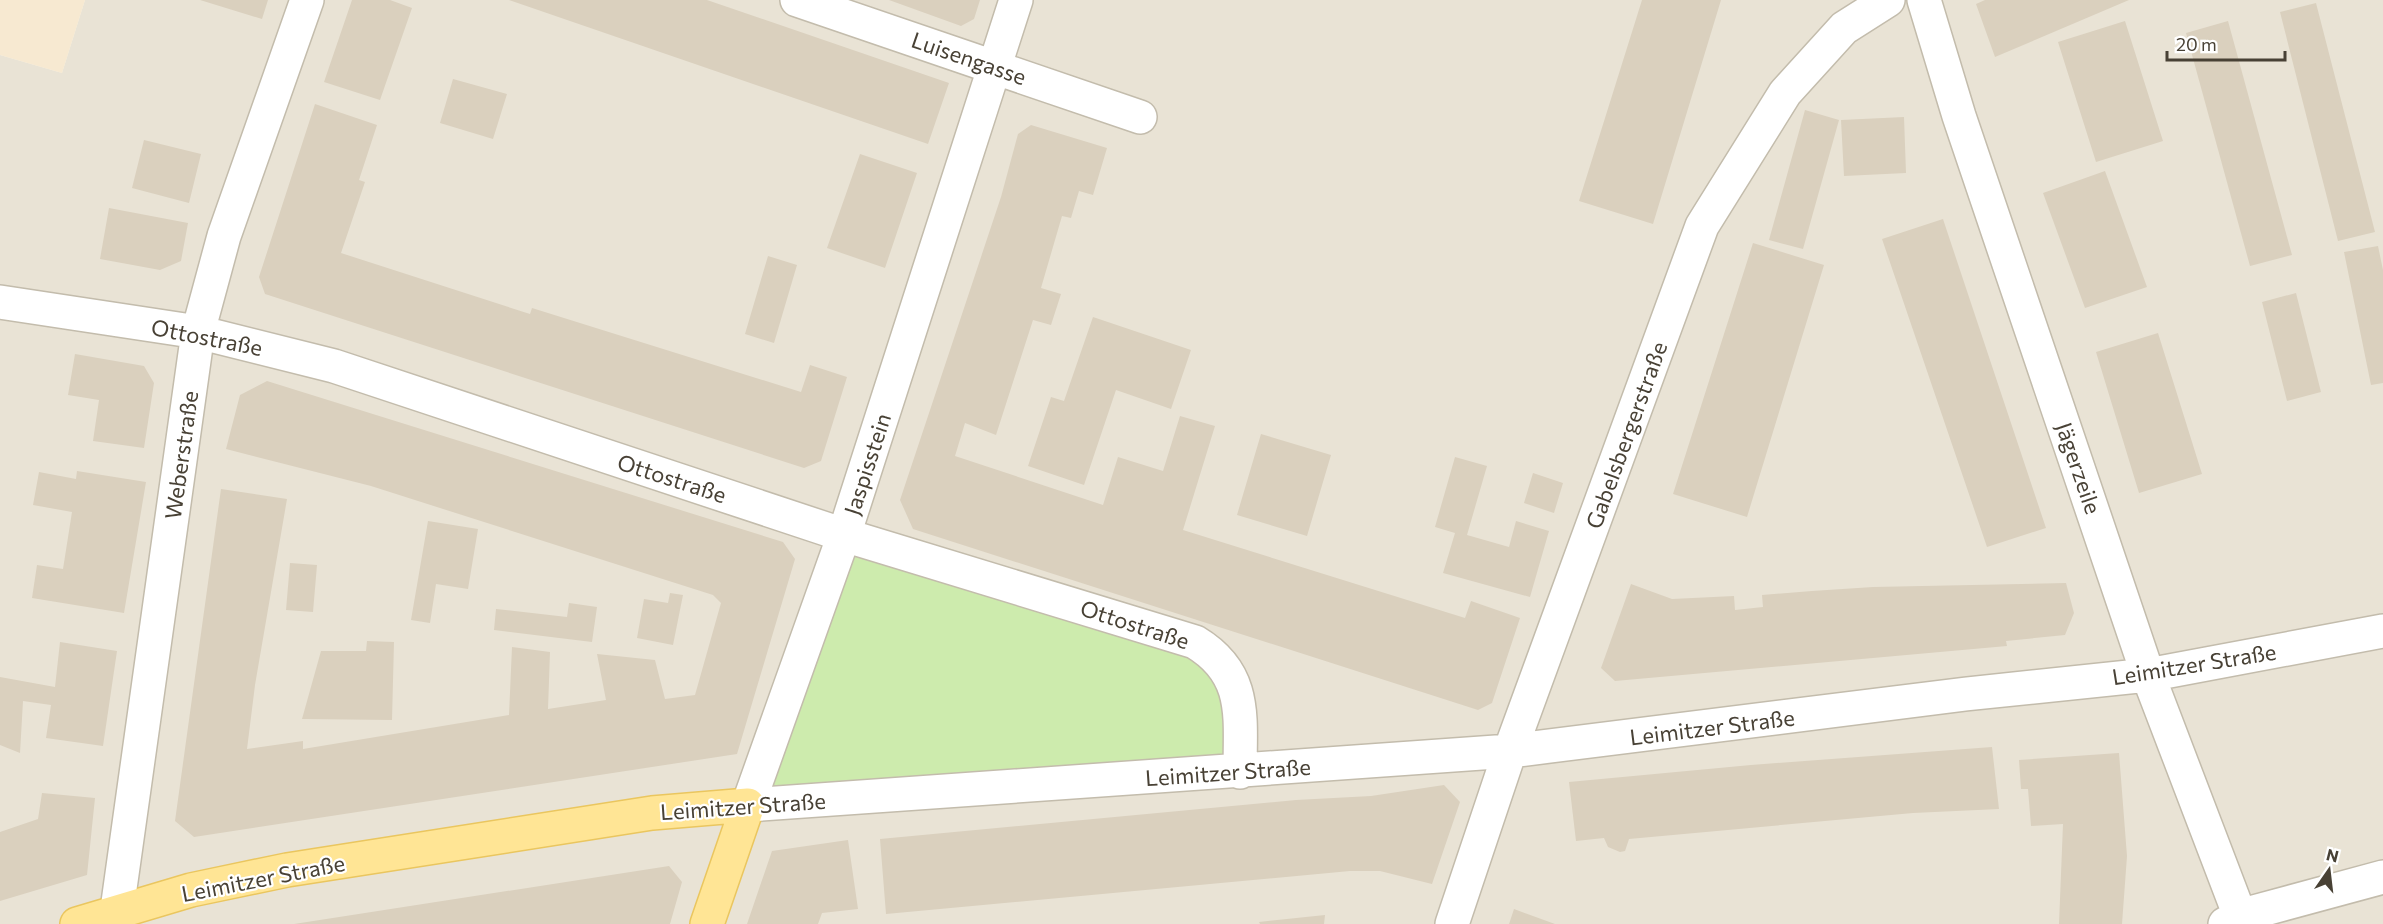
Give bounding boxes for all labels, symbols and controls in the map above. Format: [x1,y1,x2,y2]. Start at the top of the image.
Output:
scale bar [2167,24,2286,62]
street label: Luisengasse [908,26,1030,90]
text: 20 m [2176,33,2217,55]
street label: Ottostraße [149,313,265,361]
street label: Gabelsbergerstraße [1580,338,1672,532]
street label: Weberstraße [159,389,203,521]
street label: Jaspisstein [838,410,896,518]
street label: Jägerzeile [2051,419,2107,517]
street label: Ottostraße [614,448,730,508]
street label: Ottostraße [1077,594,1193,654]
street label: Leimitzer Straße [2110,638,2278,690]
street label: Leimitzer Straße [1628,703,1796,751]
street label: Leimitzer Straße [1144,753,1312,791]
street label: Leimitzer Straße [659,787,827,825]
north arrow [2299,840,2359,900]
text: N [2325,844,2341,866]
street label: Leimitzer Straße [179,849,347,907]

